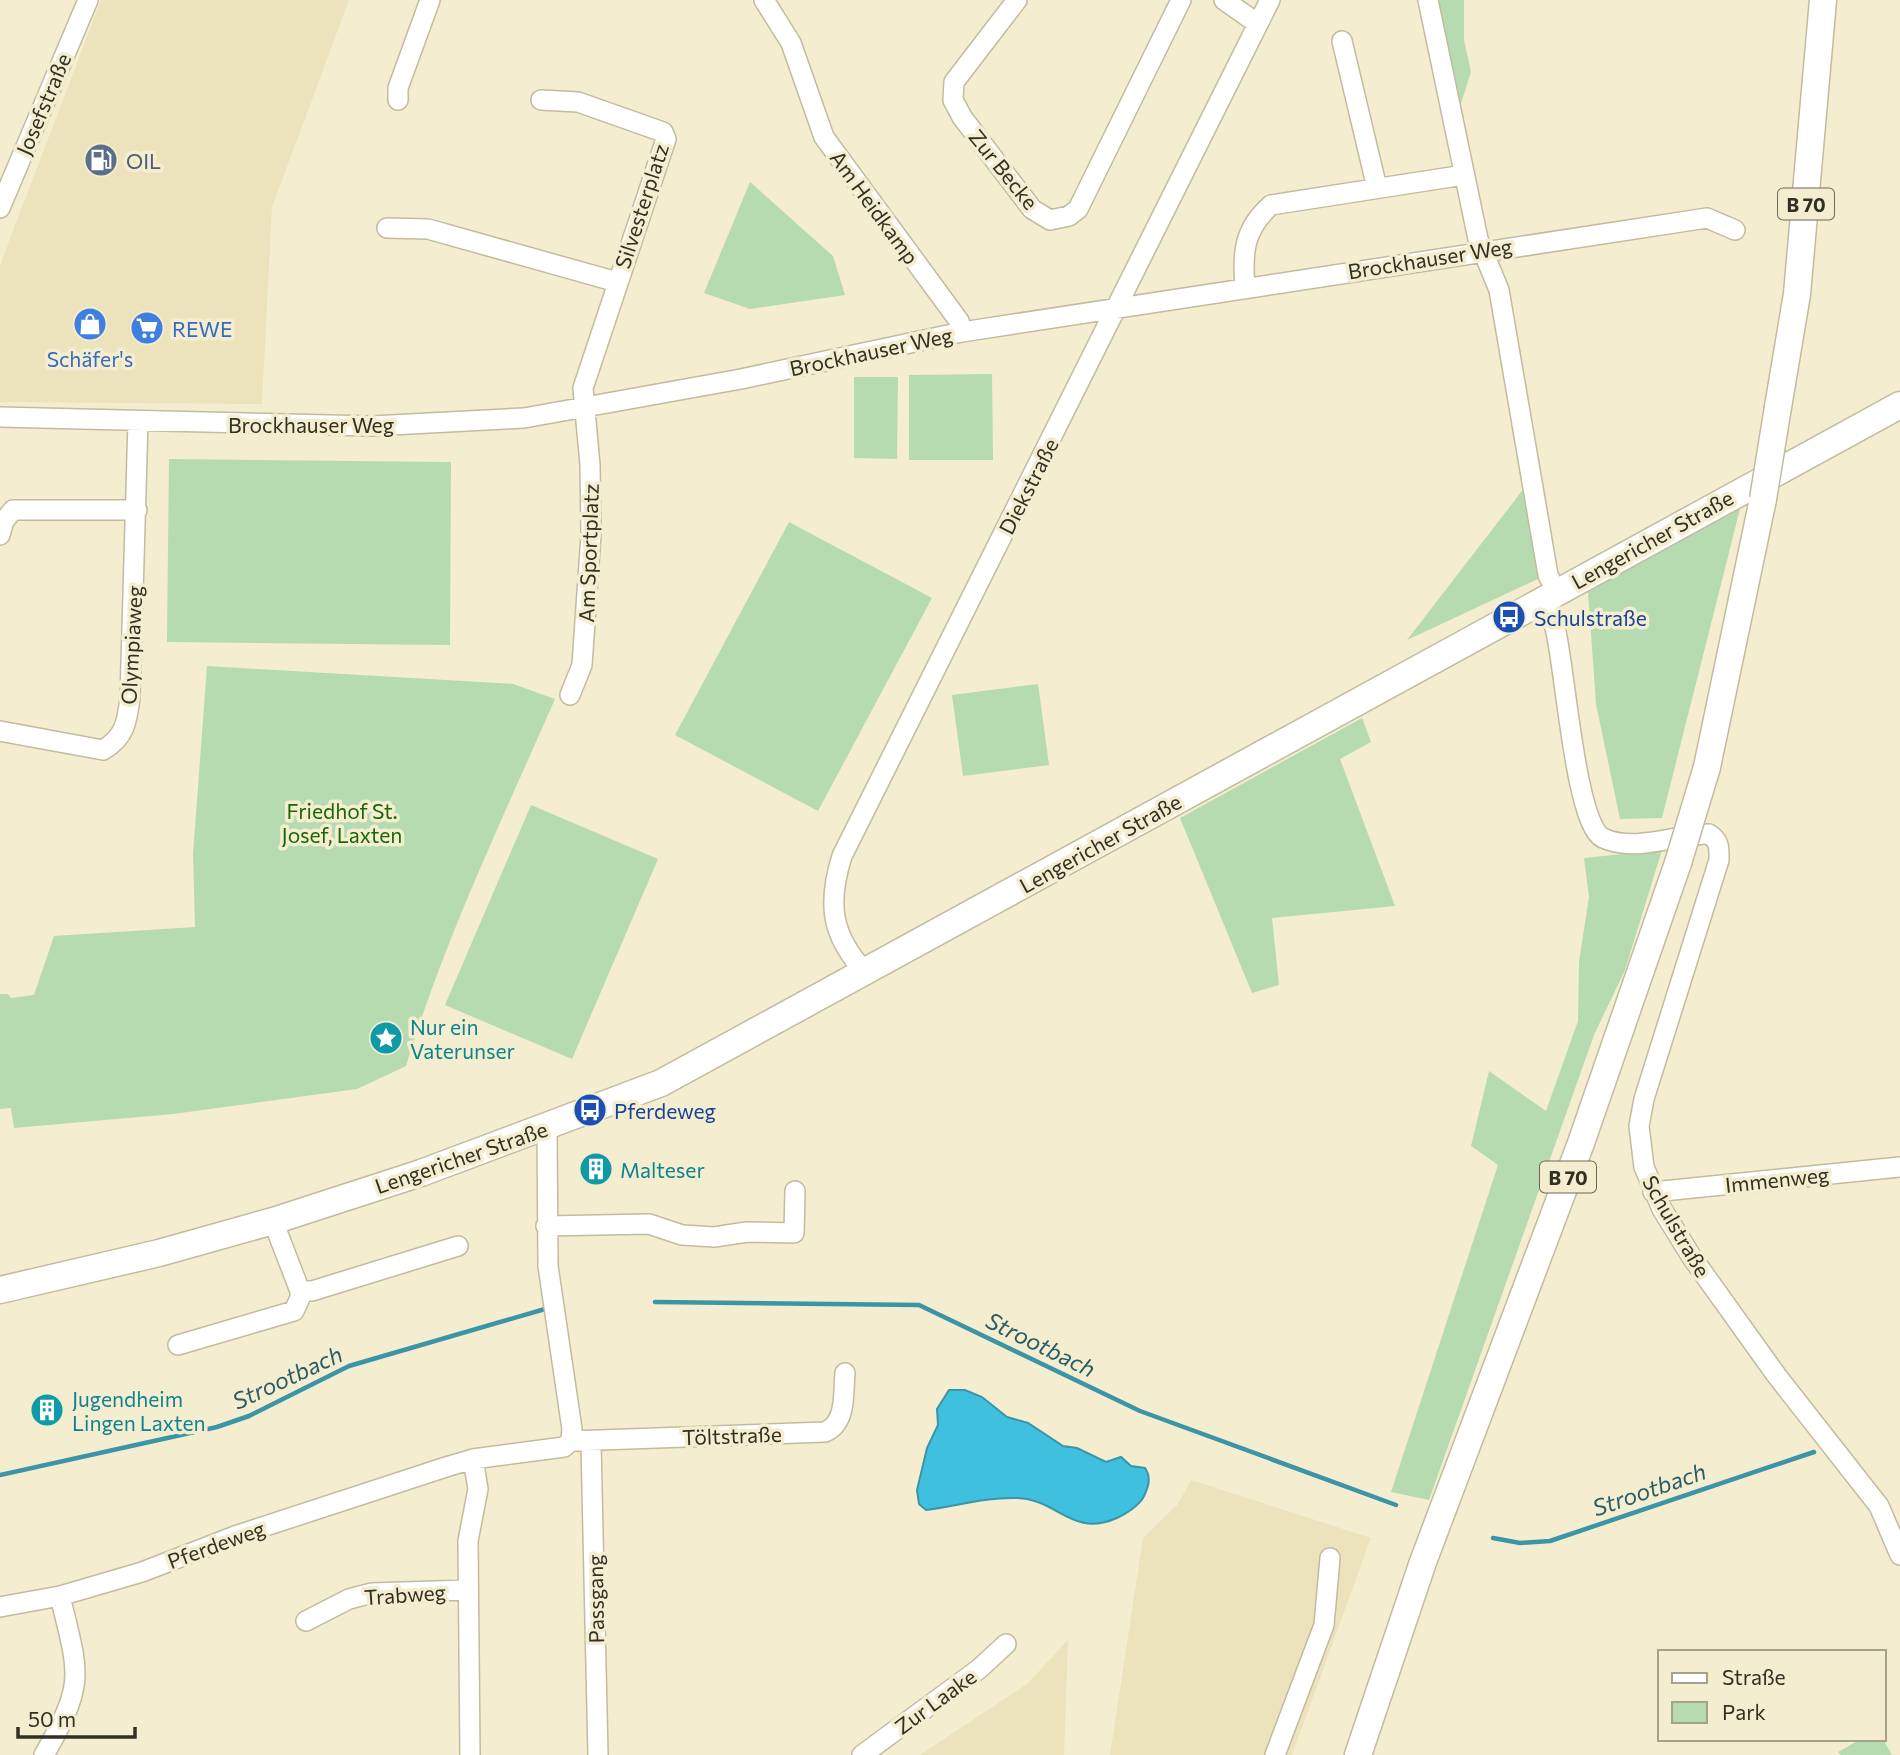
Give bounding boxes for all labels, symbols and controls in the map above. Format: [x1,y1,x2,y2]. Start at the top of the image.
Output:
street label: Josefstraße [10,49,76,159]
street label: Zur Becke [964,124,1044,214]
street label: Silvesterplatz [609,140,673,272]
fuel station icon: OIL [82,141,120,179]
street label: Am Heidkamp [825,145,925,269]
place label: OIL [126,148,161,173]
road number: B 70 [1778,188,1834,220]
street label: Brockhauser Weg [1346,233,1514,283]
shop icon: Schäfer's [71,305,109,343]
supermarket icon: REWE [128,309,166,347]
place label: REWE [172,316,232,341]
street label: Brockhauser Weg [787,322,955,380]
place label: Schäfer's [47,346,133,371]
street label: Brockhauser Weg [228,412,394,437]
street label: Diekstraße [993,434,1063,538]
street label: Am Sportplatz [573,483,603,623]
street label: Lengericher Straße [1567,484,1737,594]
street label: Olympiaweg [115,585,147,705]
bus stop icon: Schulstraße [1490,598,1528,636]
place label: Schulstraße [1534,605,1647,630]
street label: Lengericher Straße [1015,788,1185,898]
park label: Friedhof St. Josef, Laxten [282,798,402,847]
place label: Nur ein Vaterunser [410,1014,515,1063]
place icon: Nur ein Vaterunser [367,1019,405,1057]
bus stop icon: Pferdeweg [571,1091,609,1129]
place label: Pferdeweg [614,1098,716,1123]
street label: Lengericher Straße [371,1116,551,1198]
building icon: Malteser [577,1150,615,1188]
place label: Malteser [620,1157,705,1182]
street label: Immenweg [1724,1161,1830,1197]
road number: B 70 [1540,1162,1596,1192]
street label: Schulstraße [1638,1171,1716,1281]
water label: Strootbach [982,1306,1100,1382]
water label: Strootbach [228,1339,346,1415]
place label: Jugendheim Lingen Laxten [72,1386,206,1435]
building icon: Jugendheim Lingen Laxten [28,1391,66,1429]
street label: Töltstraße [682,1421,782,1449]
water label: Strootbach [1589,1457,1709,1521]
street label: Pferdeweg [164,1515,268,1573]
street label: Passgang [582,1554,608,1644]
street label: Trabweg [363,1579,447,1609]
legend [1658,1650,1886,1741]
street label: Zur Laake [890,1663,980,1739]
text: Straße [1722,1664,1786,1689]
scale bar [18,1696,135,1740]
text: Park [1722,1699,1766,1724]
text: 50 m [28,1706,76,1731]

